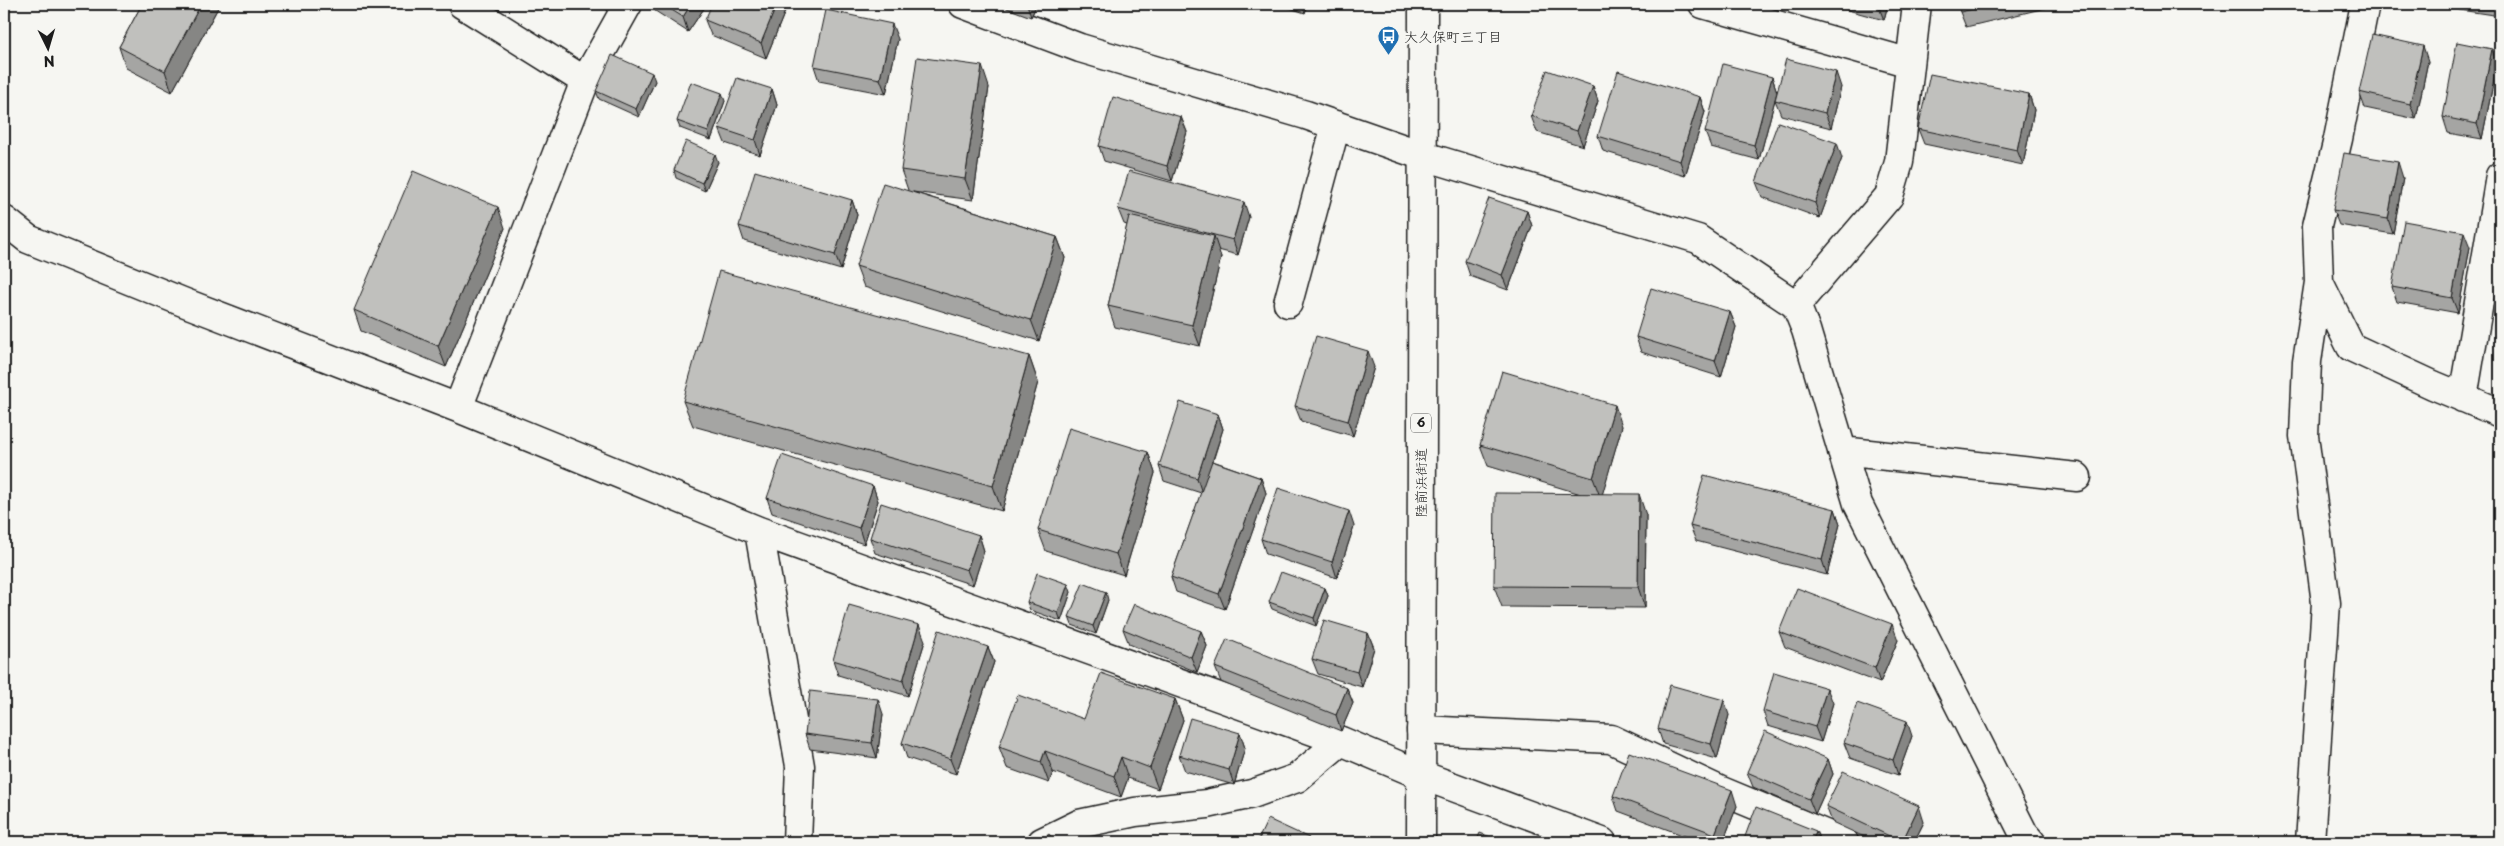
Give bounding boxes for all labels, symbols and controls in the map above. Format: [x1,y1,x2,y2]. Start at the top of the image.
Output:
north arrow [22,22,72,72]
bus stop icon: 大久保町三丁目 [1376,25,1400,56]
place label: 大久保町三丁目 [1404,26,1502,47]
text: N [43,51,56,72]
road number: 6 [1411,413,1431,432]
street label: 陸前浜街道 [1410,448,1431,518]

